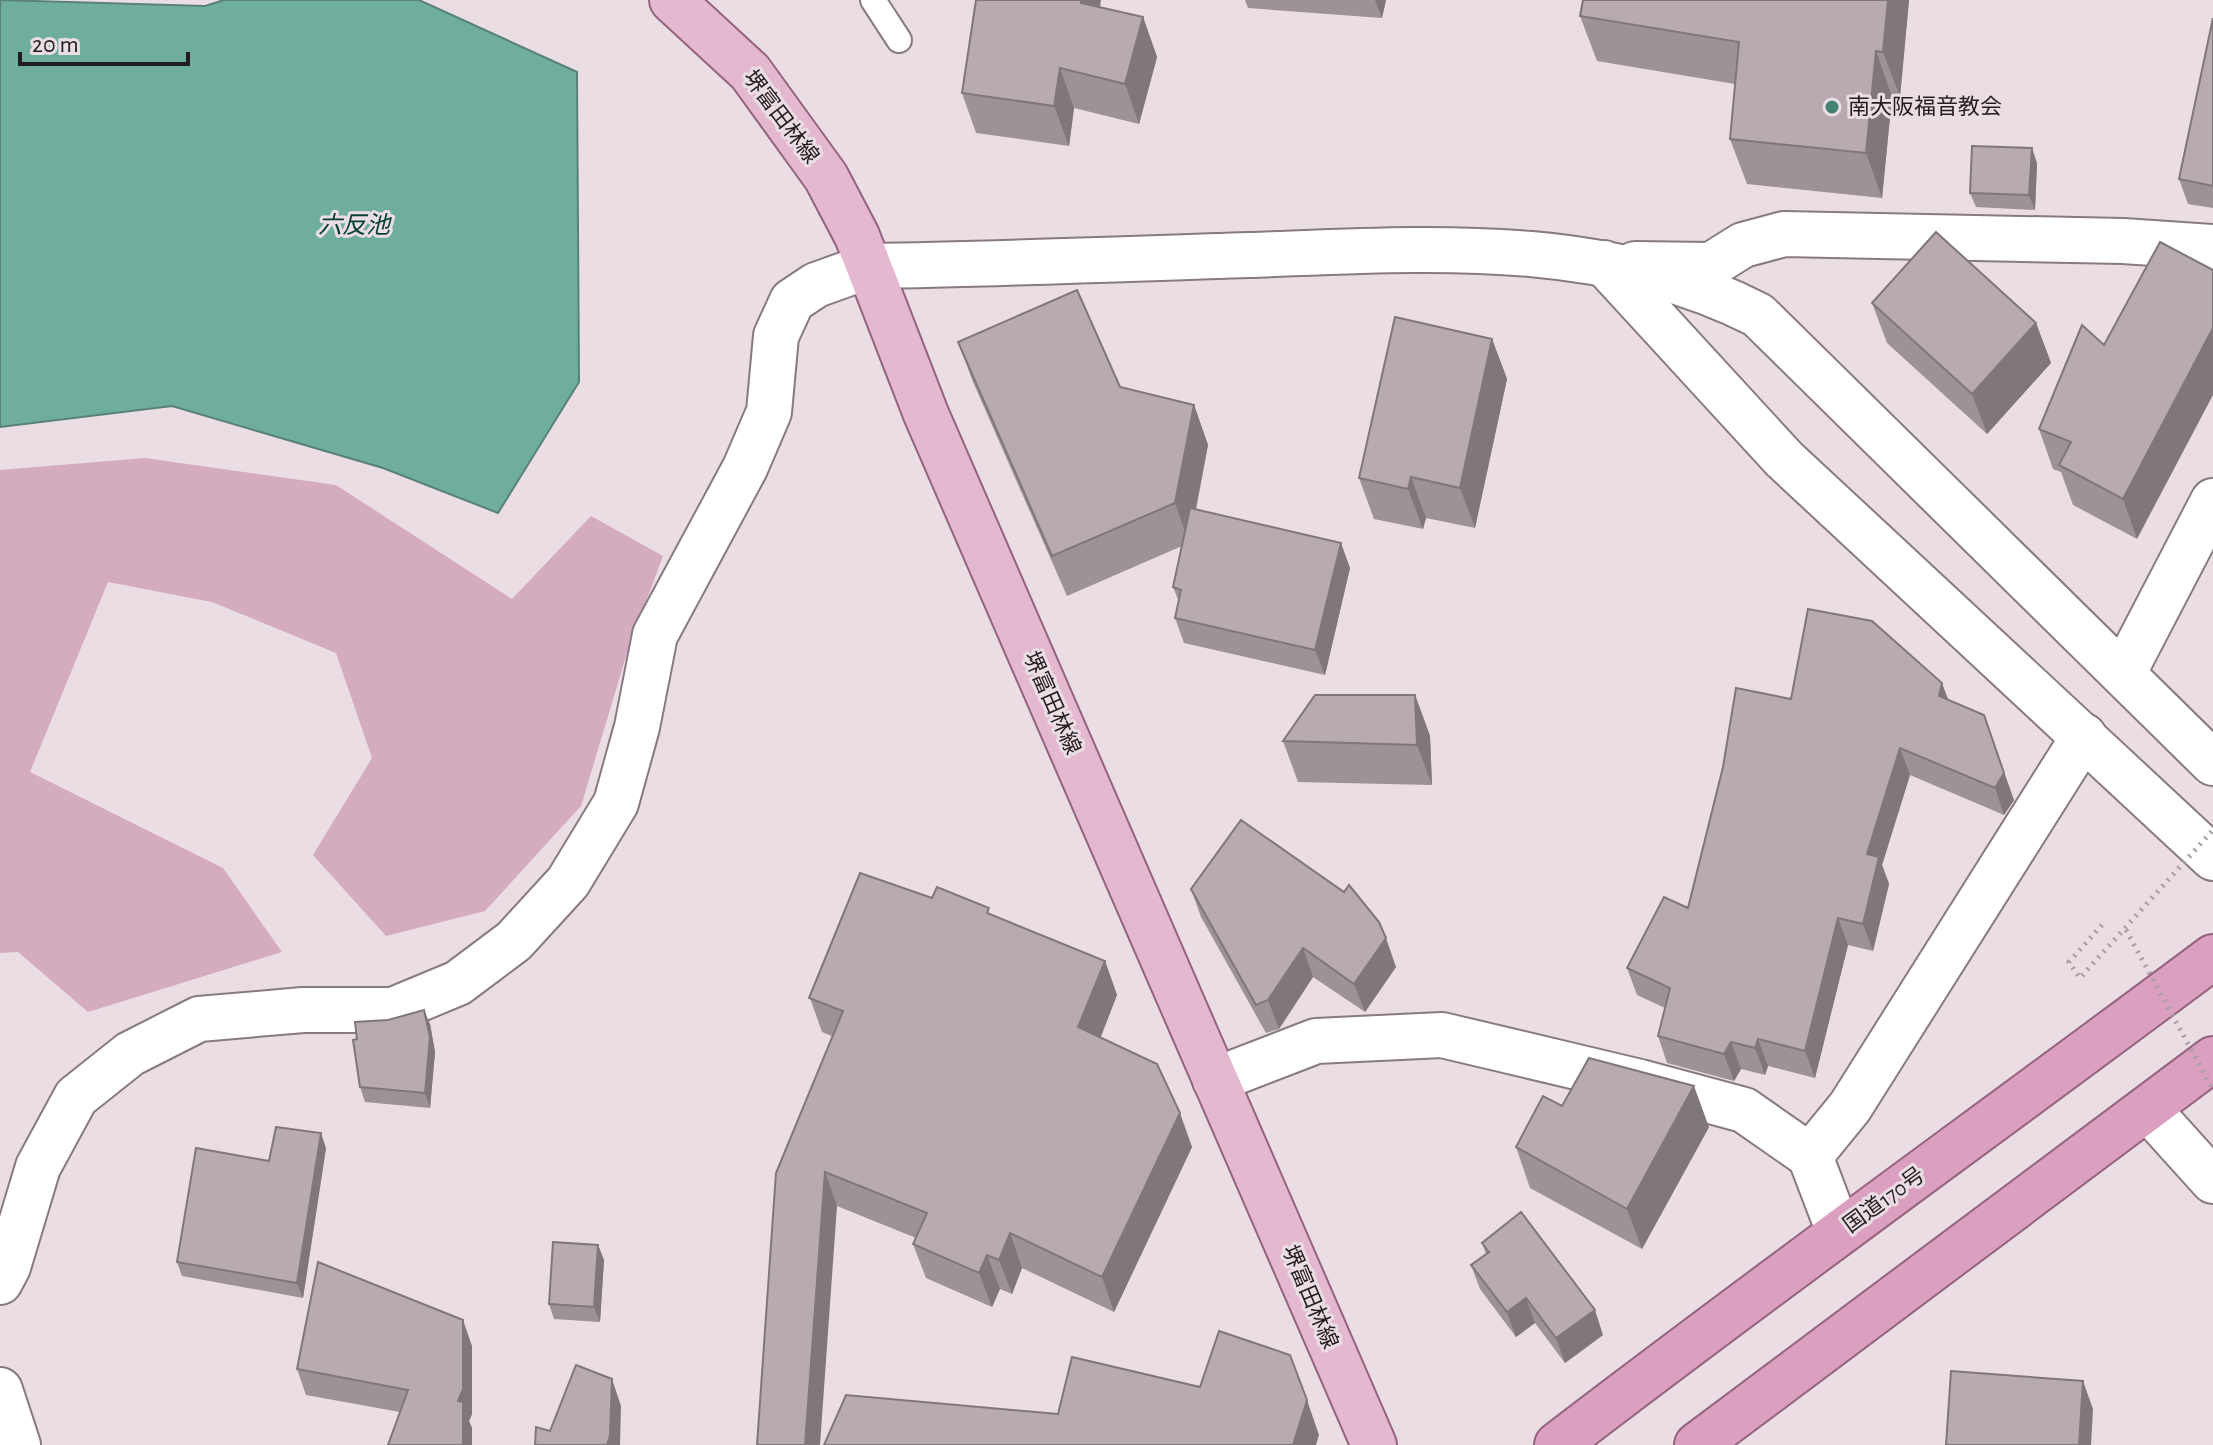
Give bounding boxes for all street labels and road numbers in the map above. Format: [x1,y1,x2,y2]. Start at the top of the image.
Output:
street label: 堺富田林線 [739,66,824,168]
street label: 堺富田林線 [1020,648,1085,758]
street label: 国道170号 [1839,1163,1929,1237]
street label: 堺富田林線 [1278,1242,1343,1352]

